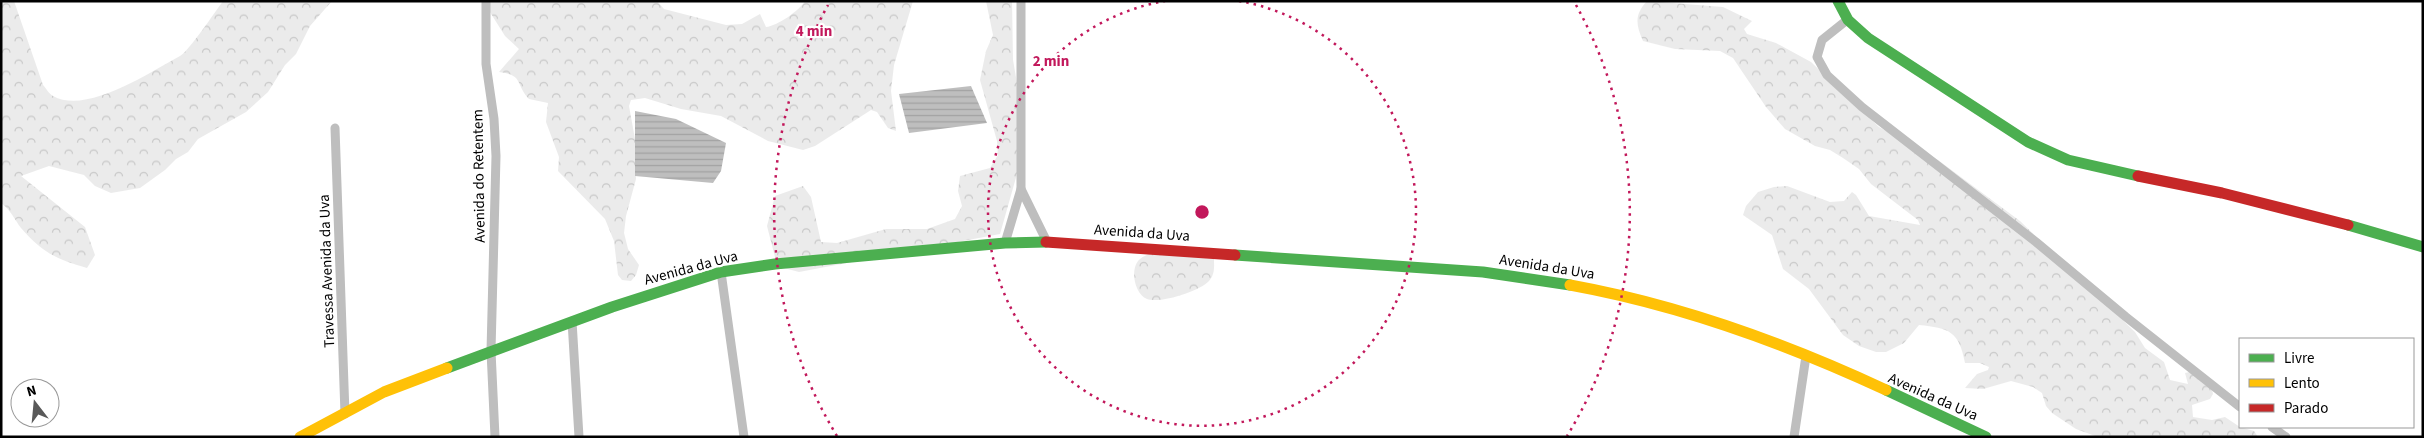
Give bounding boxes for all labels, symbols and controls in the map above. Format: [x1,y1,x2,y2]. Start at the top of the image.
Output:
text: 4 min [796,21,832,42]
text: 2 min [1033,51,1069,72]
street label: Avenida do Retentem [467,109,491,243]
street label: Travessa Avenida da Uva [314,194,340,348]
centre of rings [1193,203,1211,221]
street label: Avenida da Uva [1093,219,1191,247]
street label: Avenida da Uva [642,245,740,291]
street label: Avenida da Uva [1498,249,1596,285]
legend [2239,338,2414,428]
text: Livre [2284,348,2314,369]
street label: Avenida da Uva [1885,368,1981,426]
text: Lento [2284,373,2320,394]
north arrow [10,378,60,428]
text: N [24,381,39,402]
text: Parado [2284,398,2328,419]

